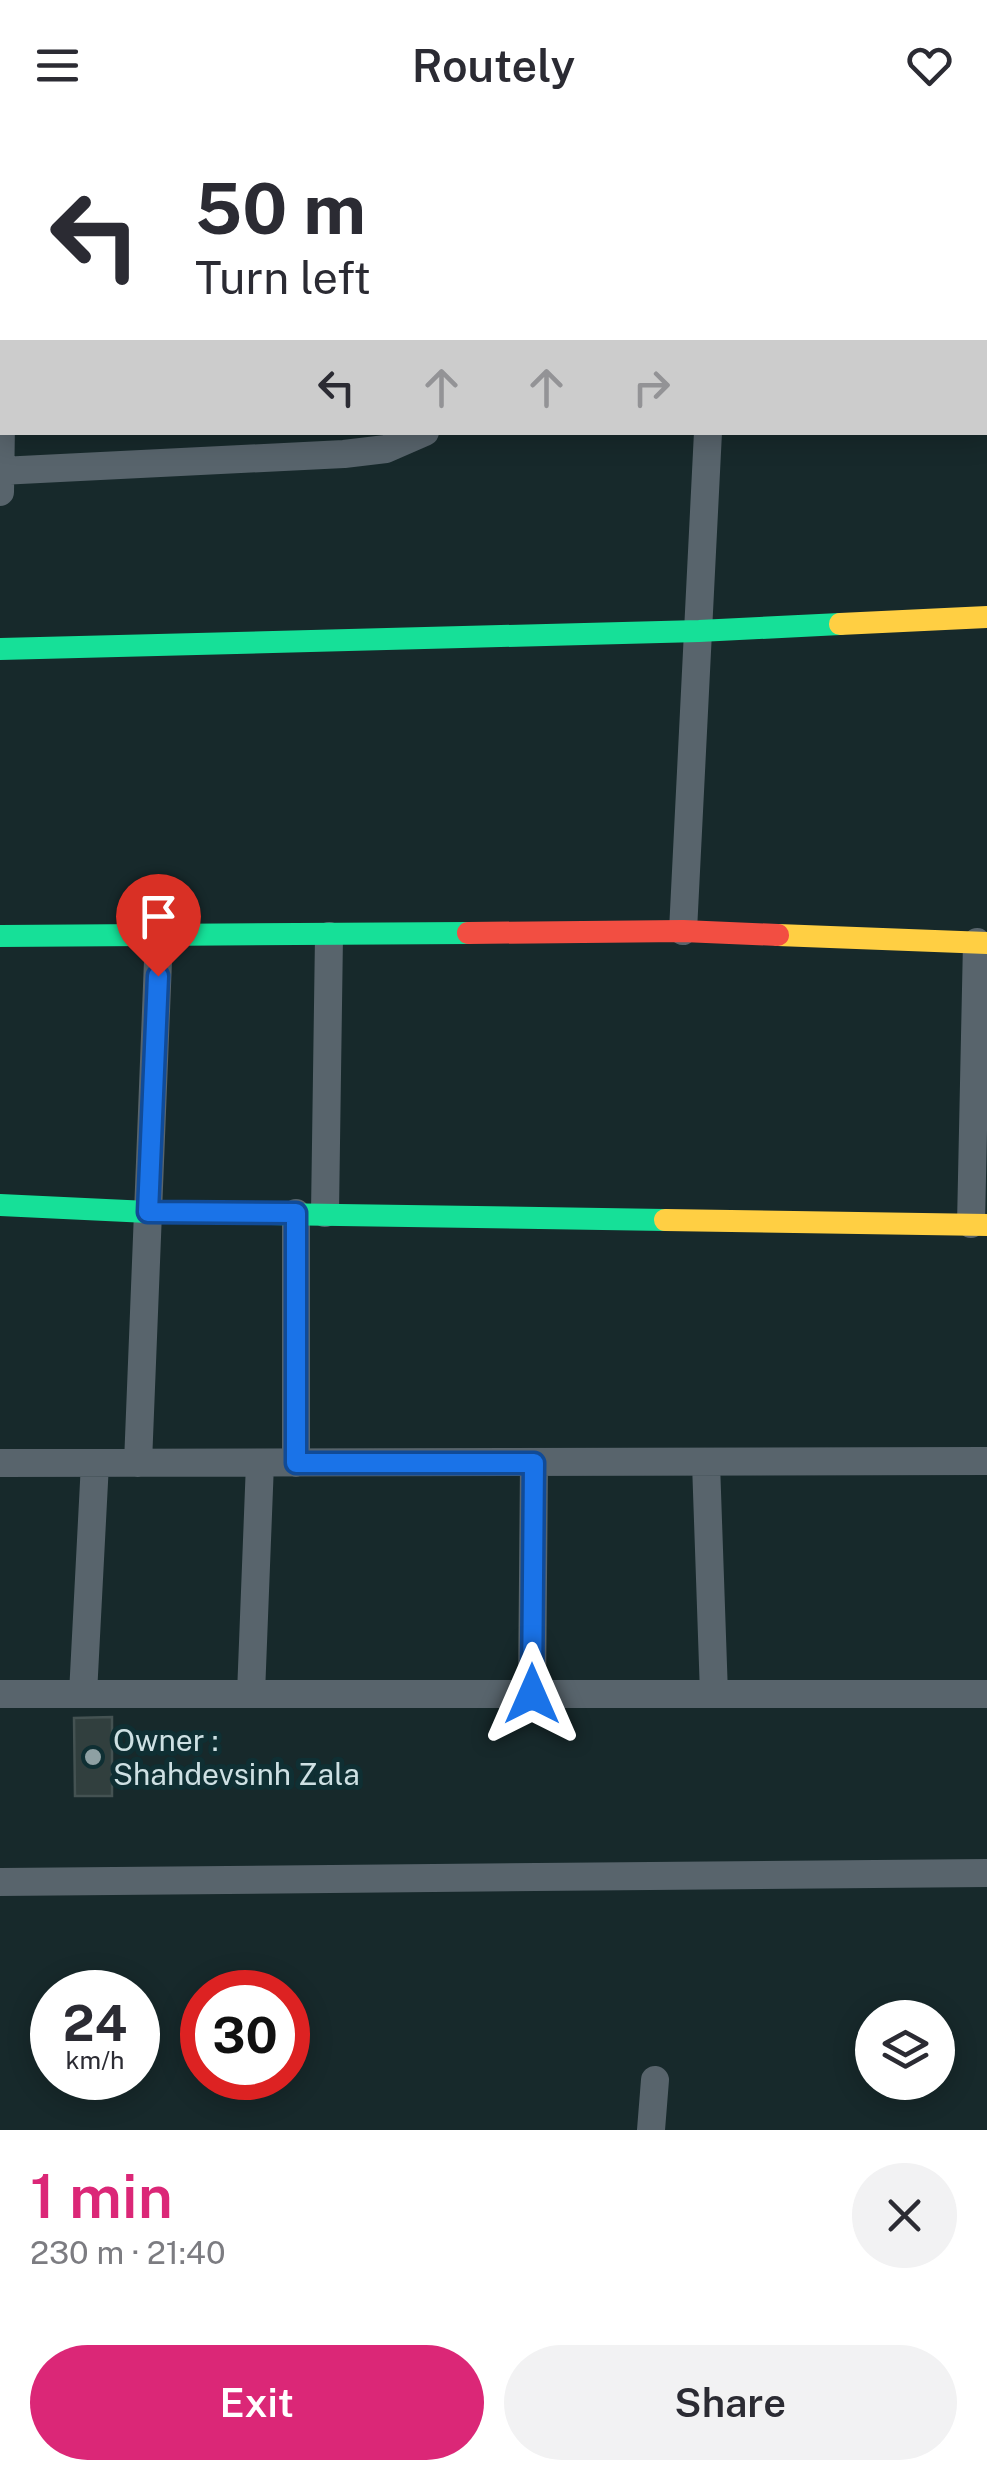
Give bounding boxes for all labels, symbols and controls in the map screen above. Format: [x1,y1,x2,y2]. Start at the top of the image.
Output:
icon: menu [30,38,85,93]
icon: heart [902,38,957,93]
text: Routely [412,39,575,92]
text: 50 m [195,167,366,250]
icon: left [30,170,160,300]
text: Turn left [195,251,371,304]
icon: left [309,360,364,415]
icon: ahead [414,360,469,415]
icon: ahead [519,360,574,415]
icon: right [624,360,679,415]
pin [116,874,201,977]
icon: arrive [131,889,186,944]
position arrow [480,1642,584,1746]
place label: Owner : Shahdevsinh Zala [113,1722,360,1792]
marker: Owner : Shahdevsinh Zala [82,1746,104,1768]
speed limit sign: 30 [180,1970,310,2100]
text: 24 [63,1993,127,2052]
map controls [855,2000,955,2100]
button: layers [855,2000,955,2100]
text: km/h [66,2045,124,2075]
text: 1 min [30,2161,173,2232]
button: close [852,2163,957,2268]
text: 230 m · 21:40 [30,2234,226,2271]
button: Exit [30,2345,484,2460]
button: Share [504,2345,957,2460]

